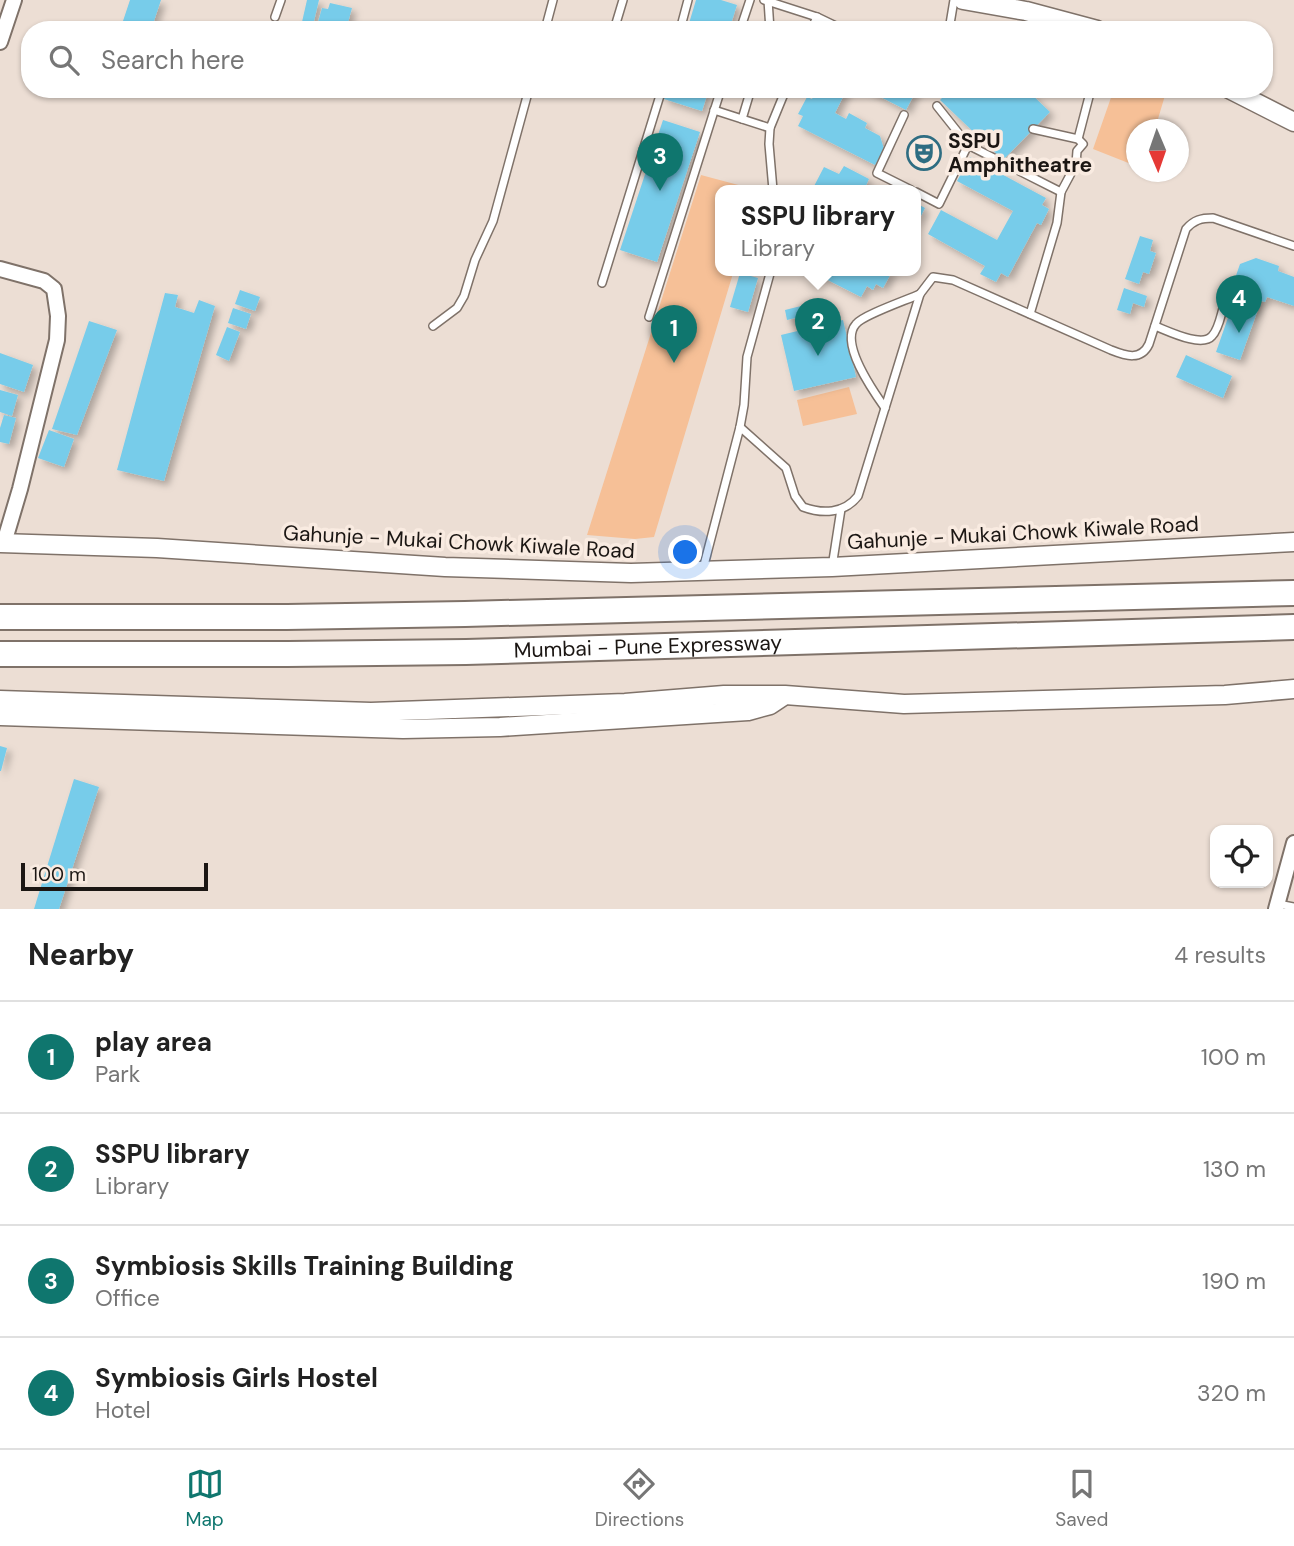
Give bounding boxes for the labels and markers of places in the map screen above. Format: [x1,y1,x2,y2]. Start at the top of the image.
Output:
place label: SSPU Amphitheatre [948,127,1092,179]
pin: 3 [637,133,683,191]
theatre icon: SSPU Amphitheatre [905,134,943,172]
pin: 4 [1216,275,1262,333]
pin: 2 [795,298,841,356]
pin: 1 [651,305,697,363]

